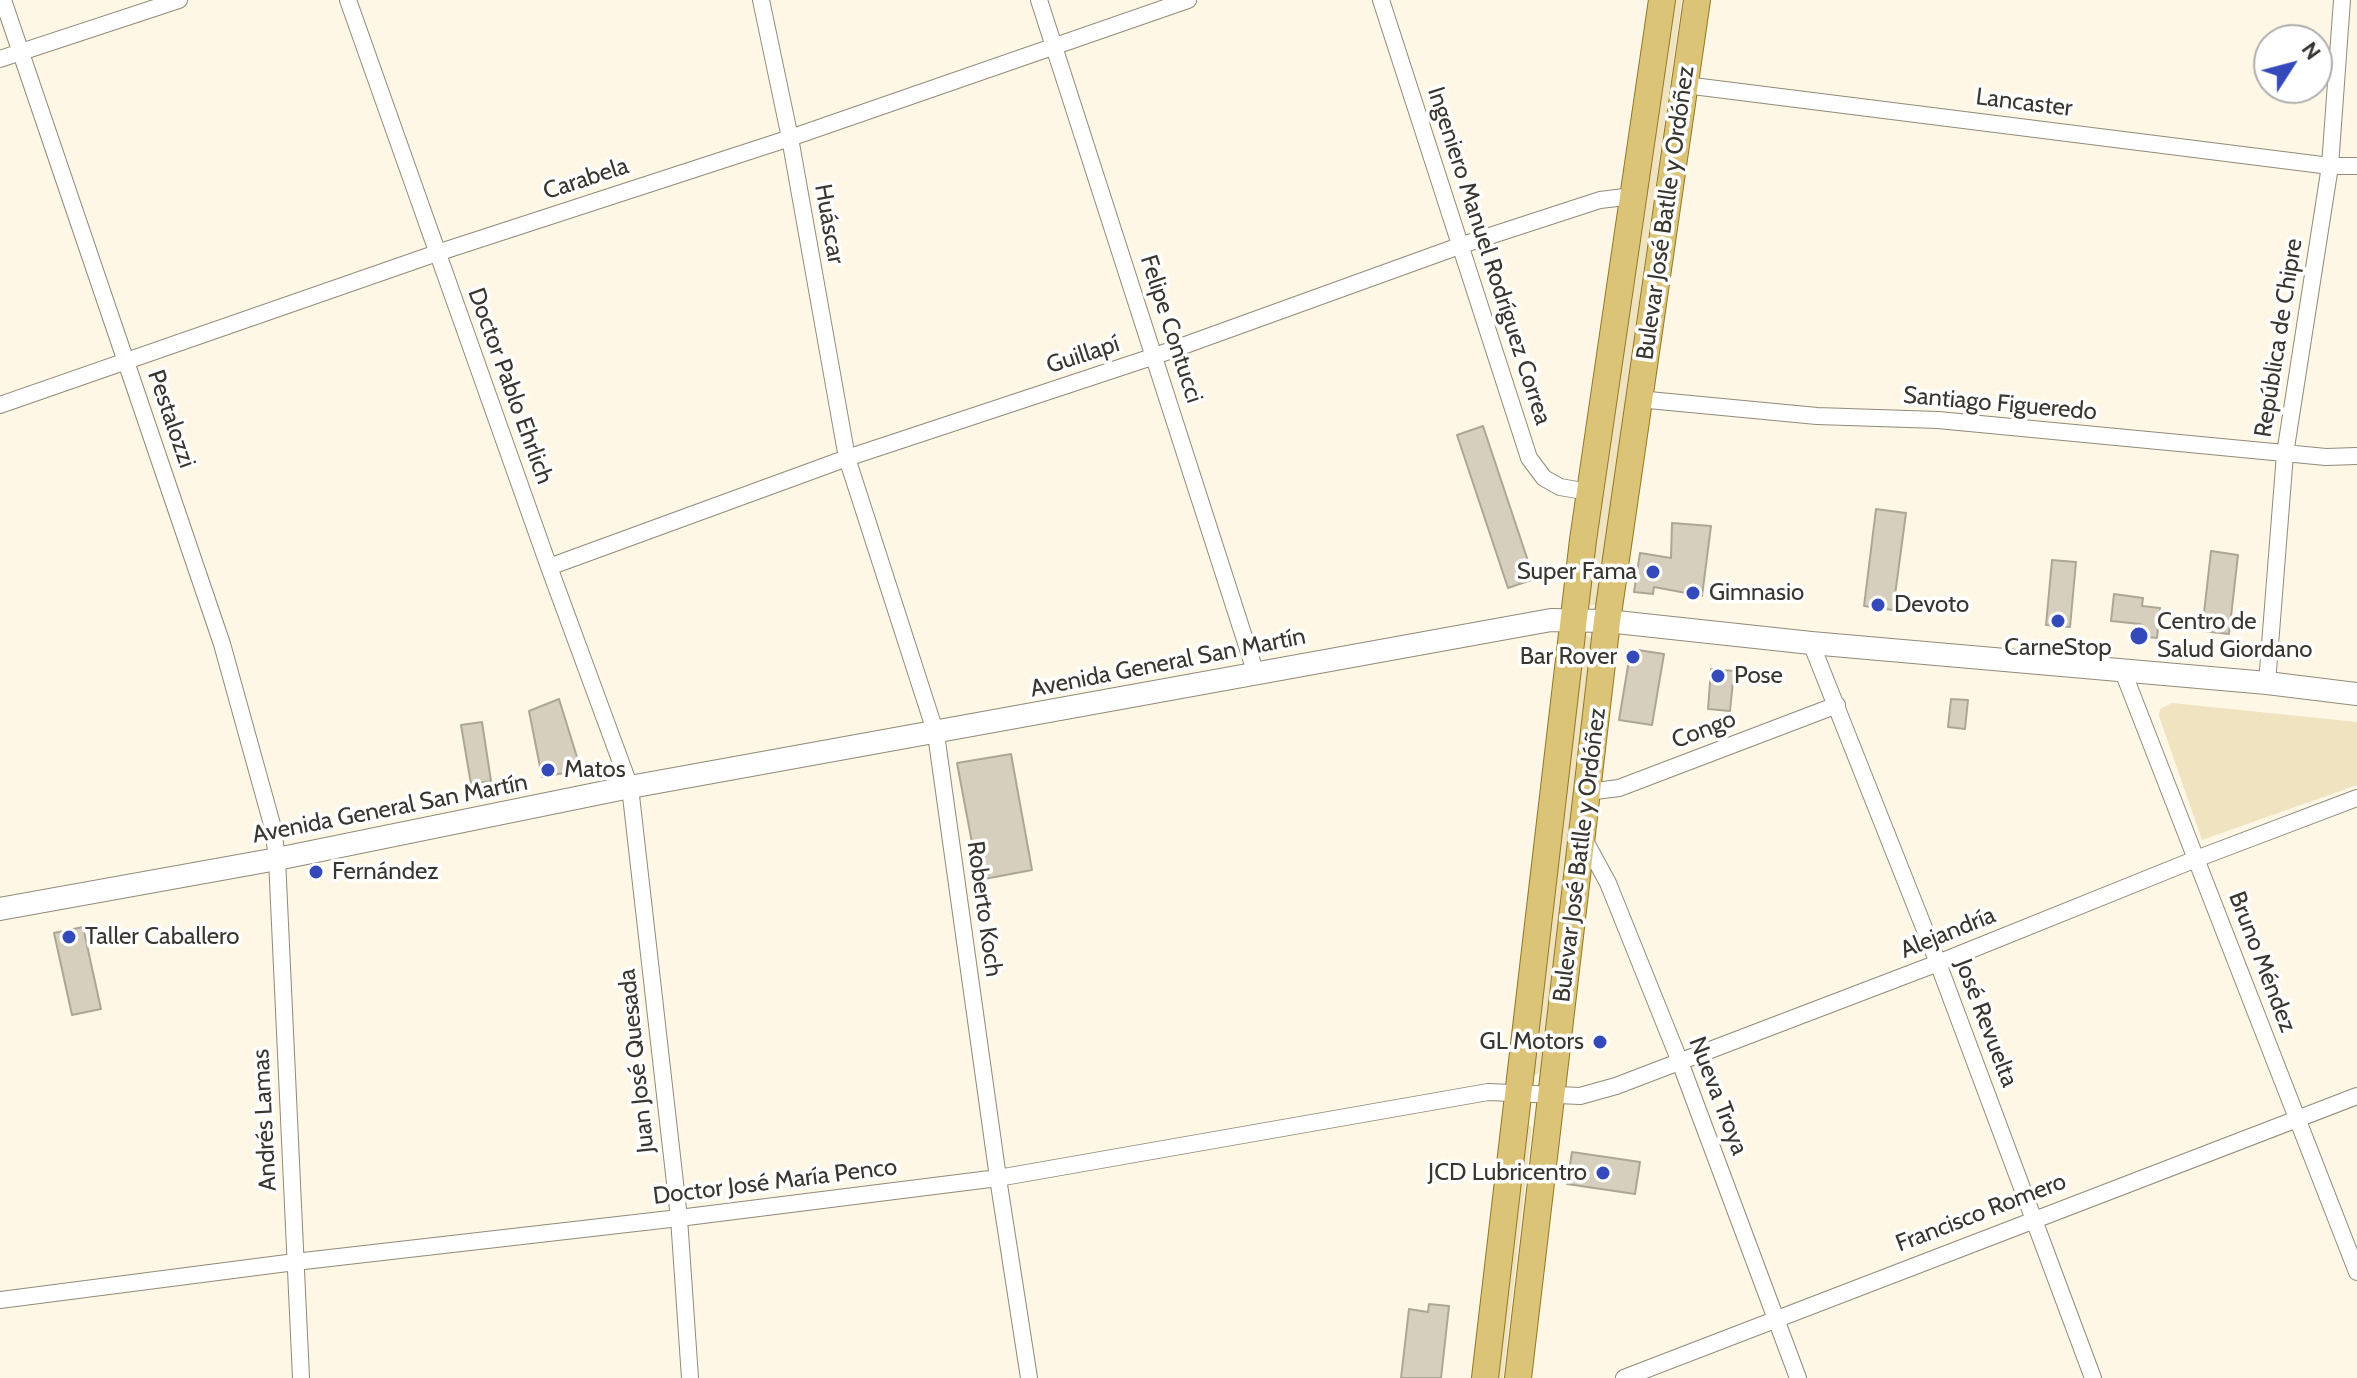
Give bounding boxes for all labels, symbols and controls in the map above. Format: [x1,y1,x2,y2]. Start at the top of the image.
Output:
north arrow [2253,24,2333,104]
text: N [2296,37,2327,65]
street label: Bulevar José Batlle y Ordóñez [1631,64,1701,362]
street label: Ingeniero Manuel Rodríguez Correa [1421,83,1557,429]
street label: Lancaster [1974,83,2074,123]
street label: Carabela [540,152,632,206]
street label: Huáscar [808,182,850,266]
street label: República de Chipre [2249,237,2309,439]
street label: Felipe Contucci [1134,251,1208,407]
street label: Doctor Pablo Ehrlich [461,284,559,488]
street label: Guillapí [1043,330,1123,380]
street label: Pestalozzi [141,366,201,472]
street label: Santiago Figueredo [1902,381,2098,427]
place label: Super Fama [1517,558,1637,586]
marker: Super Fama [1644,563,1662,581]
place label: Gimnasio [1709,579,1804,607]
marker: Gimnasio [1684,584,1702,602]
place label: Devoto [1894,591,1969,619]
marker: Devoto [1869,596,1887,614]
place label: Centro de Salud Giordano [2157,608,2312,664]
marker: CarneStop [2049,612,2067,630]
street label: Avenida General San Martín [1028,622,1308,704]
marker: Centro de Salud Giordano [2128,625,2150,647]
place label: CarneStop [2004,634,2112,662]
place label: Bar Rover [1520,643,1617,671]
marker: Bar Rover [1624,648,1642,666]
place label: Pose [1734,662,1783,690]
marker: Pose [1709,667,1727,685]
street label: Congo [1668,705,1740,755]
street label: Bulevar José Batlle y Ordóñez [1548,706,1612,1004]
place label: Matos [564,756,626,784]
marker: Matos [539,761,557,779]
street label: Avenida General San Martín [250,768,530,850]
street label: Roberto Koch [960,839,1008,979]
place label: Fernández [332,858,439,886]
marker: Fernández [307,863,325,881]
street label: Bruno Méndez [2222,888,2302,1036]
street label: Alejandría [1896,901,2000,965]
place label: Taller Caballero [85,923,239,951]
marker: Taller Caballero [60,928,78,946]
street label: José Revuelta [1948,955,2024,1091]
street label: Juan José Quesada [613,968,661,1154]
place label: GL Motors [1480,1028,1584,1056]
marker: GL Motors [1591,1033,1609,1051]
street label: Nueva Troya [1682,1033,1754,1159]
street label: Andrés Lamas [247,1048,283,1192]
street label: Doctor José María Penco [651,1153,899,1211]
place label: JCD Lubricentro [1428,1159,1587,1187]
marker: JCD Lubricentro [1594,1164,1612,1182]
street label: Francisco Romero [1892,1167,2070,1259]

